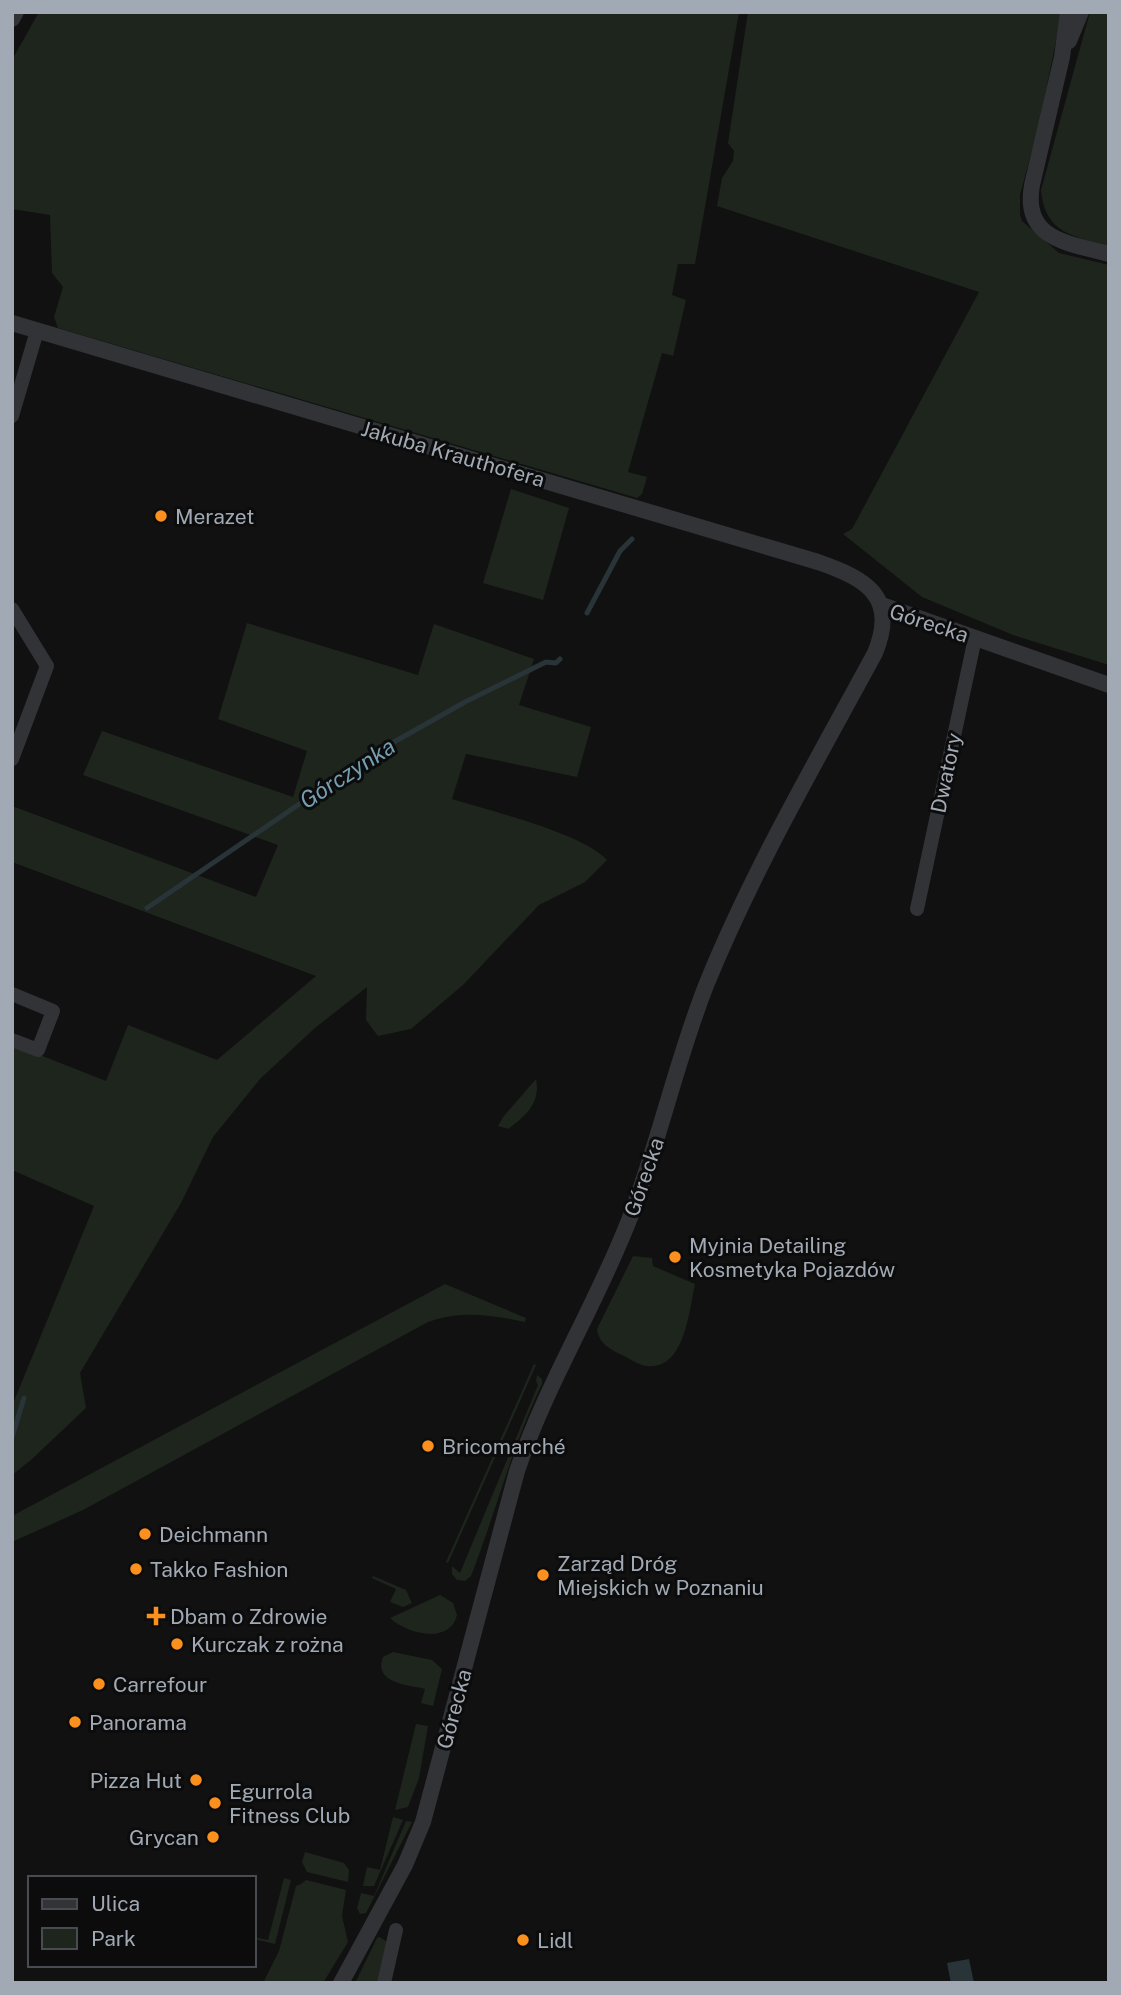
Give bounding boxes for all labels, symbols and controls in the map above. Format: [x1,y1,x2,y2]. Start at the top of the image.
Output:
street label: Jakuba Krauthofera [358,416,548,492]
place label: Merazet [175,504,254,529]
marker: Merazet [153,508,169,524]
street label: Górecka [886,599,972,647]
street label: Dwatory [925,731,967,815]
water label: Górczynka [294,732,400,814]
street label: Górecka [619,1134,669,1220]
place label: Myjnia Detailing Kosmetyka Pojazdów [689,1233,895,1282]
marker: Myjnia Detailing Kosmetyka Pojazdów [667,1249,683,1265]
place label: Bricomarché [442,1434,566,1459]
marker: Bricomarché [420,1438,436,1454]
place label: Deichmann [159,1522,268,1547]
marker: Deichmann [137,1526,153,1542]
place label: Zarząd Dróg Miejskich w Poznaniu [557,1551,764,1600]
place label: Takko Fashion [150,1557,288,1582]
marker: Takko Fashion [128,1561,144,1577]
marker: Zarząd Dróg Miejskich w Poznaniu [535,1567,551,1583]
place label: Dbam o Zdrowie [170,1604,327,1629]
marker: Dbam o Zdrowie [148,1608,164,1624]
place label: Kurczak z rożna [191,1632,344,1657]
marker: Kurczak z rożna [169,1636,185,1652]
street label: Górecka [431,1666,477,1752]
place label: Carrefour [113,1672,207,1697]
marker: Carrefour [91,1676,107,1692]
place label: Panorama [89,1710,187,1735]
marker: Panorama [67,1714,83,1730]
place label: Pizza Hut [90,1768,182,1793]
marker: Pizza Hut [188,1772,204,1788]
place label: Egurrola Fitness Club [229,1779,350,1828]
marker: Egurrola Fitness Club [207,1795,223,1811]
place label: Grycan [129,1825,199,1850]
marker: Grycan [205,1829,221,1845]
legend [28,1876,256,1967]
text: Ulica [91,1891,140,1916]
text: Park [91,1926,136,1951]
place label: Lidl [537,1928,573,1953]
marker: Lidl [515,1932,531,1948]

